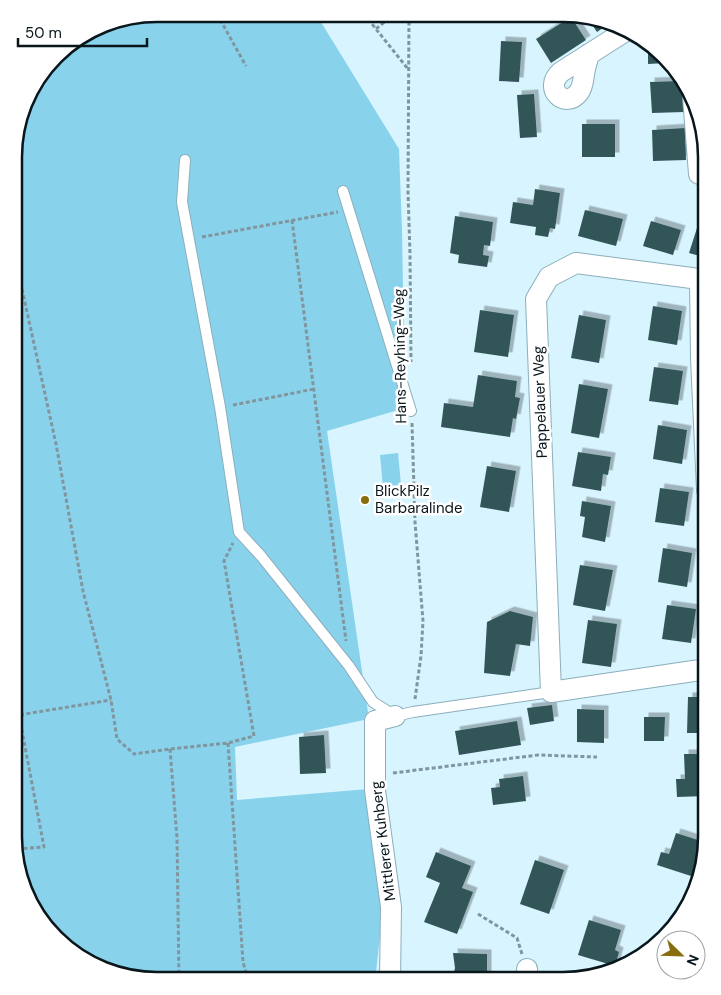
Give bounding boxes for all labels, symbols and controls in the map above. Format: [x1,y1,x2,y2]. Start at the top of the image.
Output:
scale bar [18,15,146,47]
text: 50 m [25,23,62,43]
street label: Hans-Reyhing-Weg [389,288,411,424]
street label: Pappelauer Weg [528,345,552,459]
place label: BlickPilz Barbaralinde [375,481,463,518]
marker: BlickPilz Barbaralinde [359,494,371,506]
street label: Mittlerer Kuhberg [366,780,400,902]
north arrow [656,930,706,980]
text: N [683,952,703,968]

